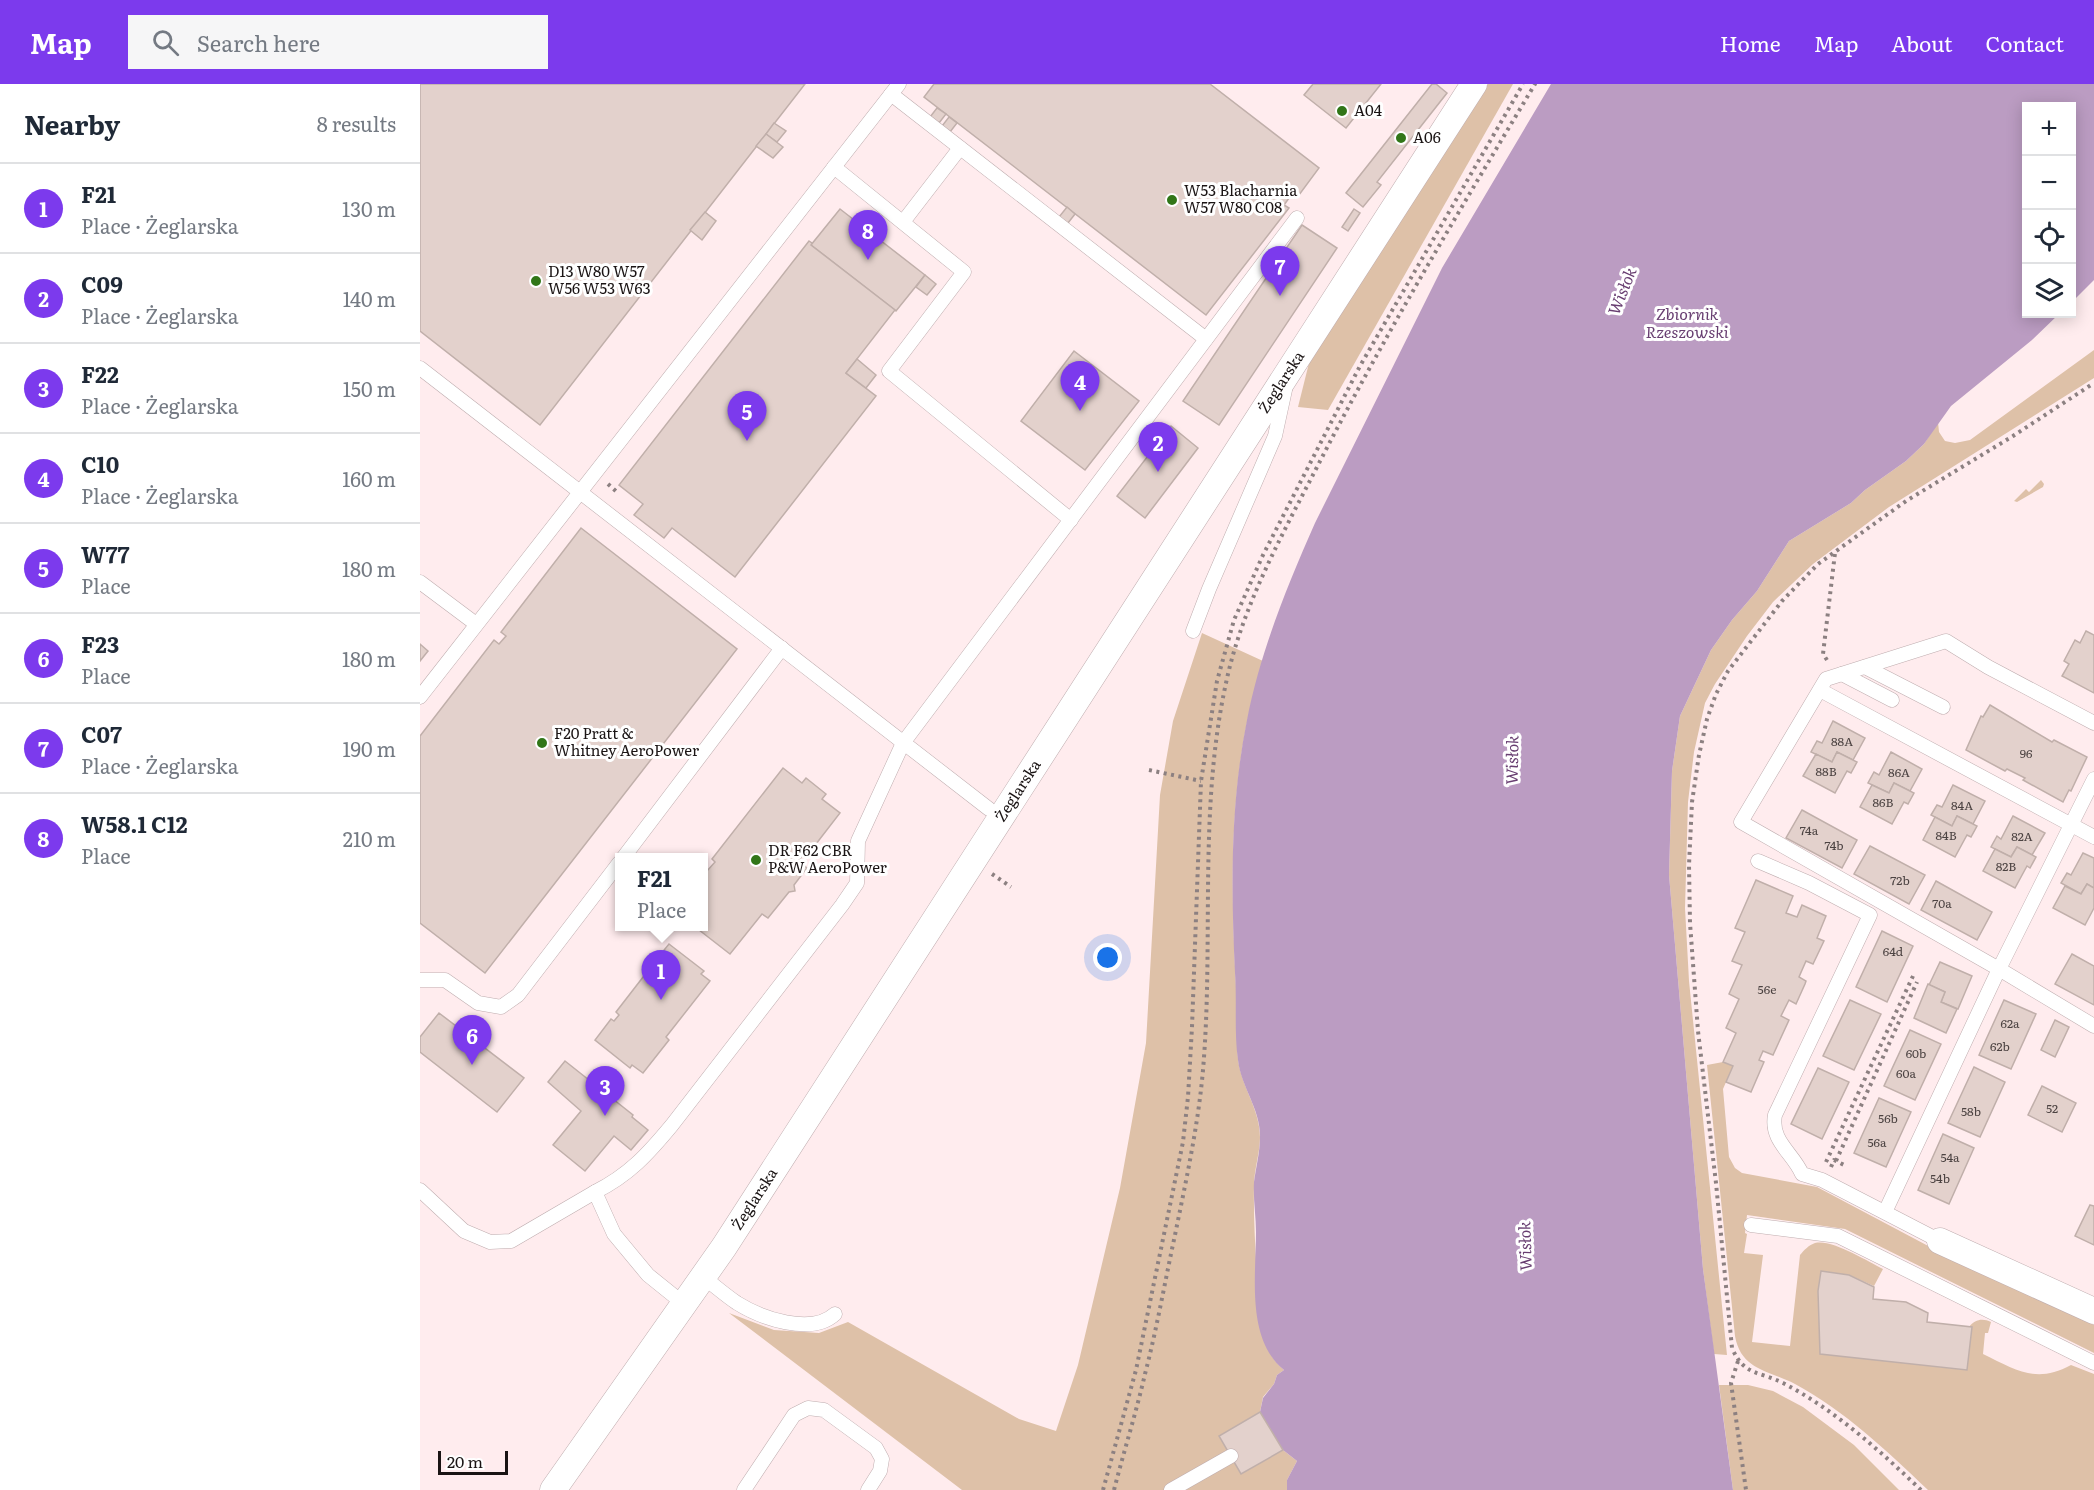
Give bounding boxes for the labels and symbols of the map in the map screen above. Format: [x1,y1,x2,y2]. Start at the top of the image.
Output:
place label: A04 [1354,98,1382,121]
marker: A04 [1335,104,1349,118]
place label: A06 [1413,125,1441,148]
marker: A06 [1394,131,1408,145]
place label: W53 Blacharnia W57 W80 C08 [1184,178,1298,218]
marker: W53 Blacharnia W57 W80 C08 [1165,193,1179,207]
pin: 8 [848,210,888,260]
pin: 7 [1260,246,1300,296]
place label: D13 W80 W57 W56 W53 W63 [548,259,651,299]
water label: Wisłok [1601,263,1642,318]
marker: D13 W80 W57 W56 W53 W63 [529,274,543,288]
water label: Zbiornik Rzeszowski [1646,301,1729,343]
street label: Żeglarska [1252,345,1309,417]
pin: 4 [1060,362,1100,411]
pin: 5 [728,392,766,441]
pin: 2 [1138,422,1178,472]
place label: F20 Pratt & Whitney AeroPower [554,721,699,761]
house number: 88A [1831,732,1853,750]
water label: Wisłok [1499,735,1523,785]
marker: F20 Pratt & Whitney AeroPower [535,736,549,750]
house number: 96 [2020,744,2033,762]
street label: Żeglarska [988,754,1046,826]
house number: 88B [1815,762,1837,780]
house number: 86A [1888,763,1910,781]
house number: 86B [1873,793,1894,811]
house number: 84A [1951,796,1973,814]
house number: 74a [1800,821,1819,839]
house number: 84B [1935,826,1957,844]
house number: 82A [2011,827,2033,845]
house number: 74b [1824,836,1844,854]
place label: DR F62 CBR P&W AeroPower [768,838,887,878]
marker: DR F62 CBR P&W AeroPower [749,853,763,867]
house number: 82B [1996,857,2016,875]
house number: 72b [1890,871,1910,889]
house number: 70a [1932,894,1952,912]
house number: 64d [1883,942,1904,960]
your location [1093,943,1122,972]
pin: 1 [642,950,680,1000]
house number: 56e [1758,980,1776,998]
house number: 62a [2001,1014,2020,1032]
pin: 6 [452,1016,492,1065]
house number: 62b [1990,1037,2010,1055]
house number: 60b [1906,1044,1926,1062]
house number: 60a [1896,1064,1916,1082]
pin: 3 [586,1066,624,1116]
house number: 52 [2046,1099,2058,1117]
house number: 58b [1961,1102,1981,1120]
house number: 56b [1878,1109,1898,1127]
house number: 56a [1867,1133,1887,1151]
house number: 54a [1940,1148,1960,1166]
street label: Żeglarska [725,1162,783,1234]
house number: 54b [1930,1169,1950,1187]
water label: Wisłok [1511,1221,1537,1271]
scale bar [438,1448,508,1476]

